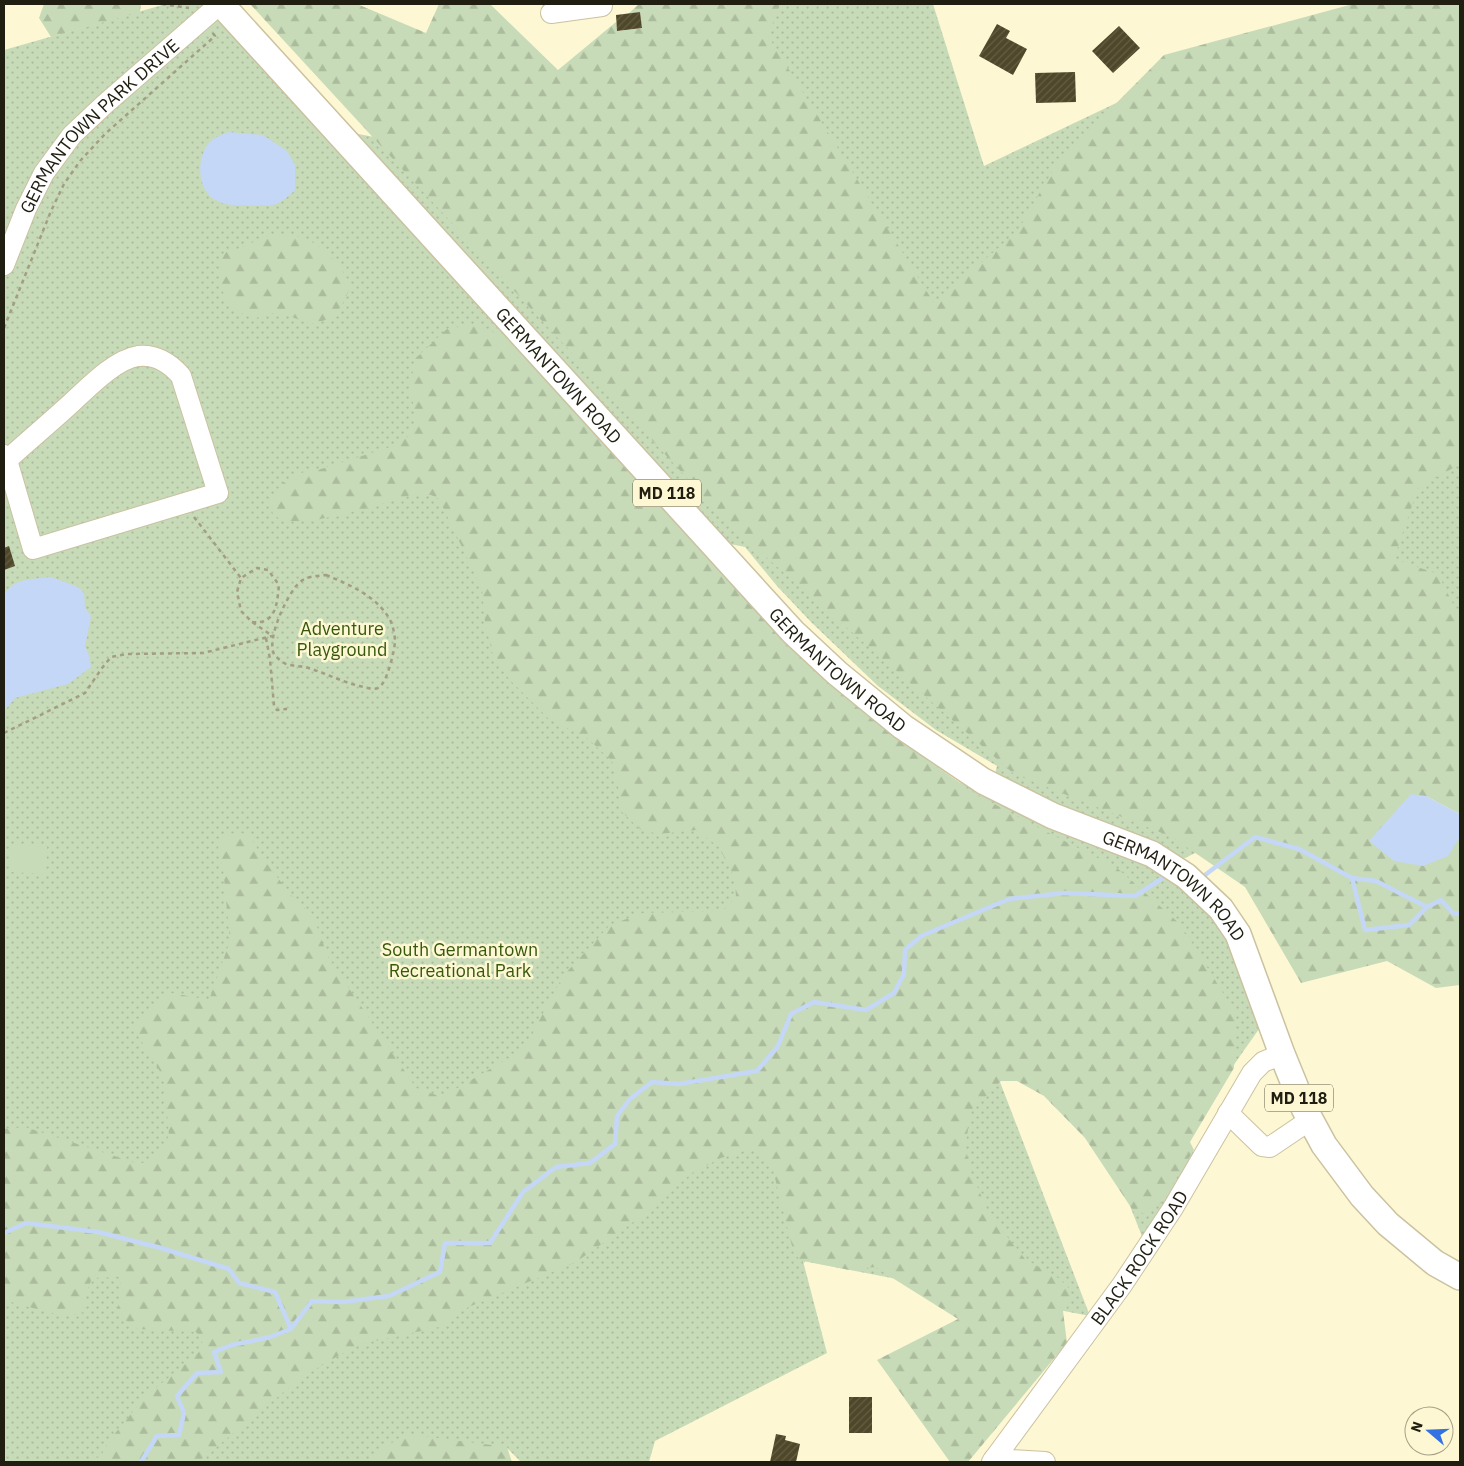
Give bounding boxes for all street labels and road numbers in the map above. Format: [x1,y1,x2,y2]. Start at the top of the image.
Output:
street label: GERMANTOWN PARK DRIVE [14,33,184,217]
street label: GERMANTOWN ROAD [491,302,627,448]
road number: MD 118 [633,479,701,506]
street label: GERMANTOWN ROAD [764,602,911,737]
street label: GERMANTOWN ROAD [1099,825,1251,945]
road number: MD 118 [1265,1084,1333,1112]
street label: BLACK ROCK ROAD [1085,1186,1192,1329]

